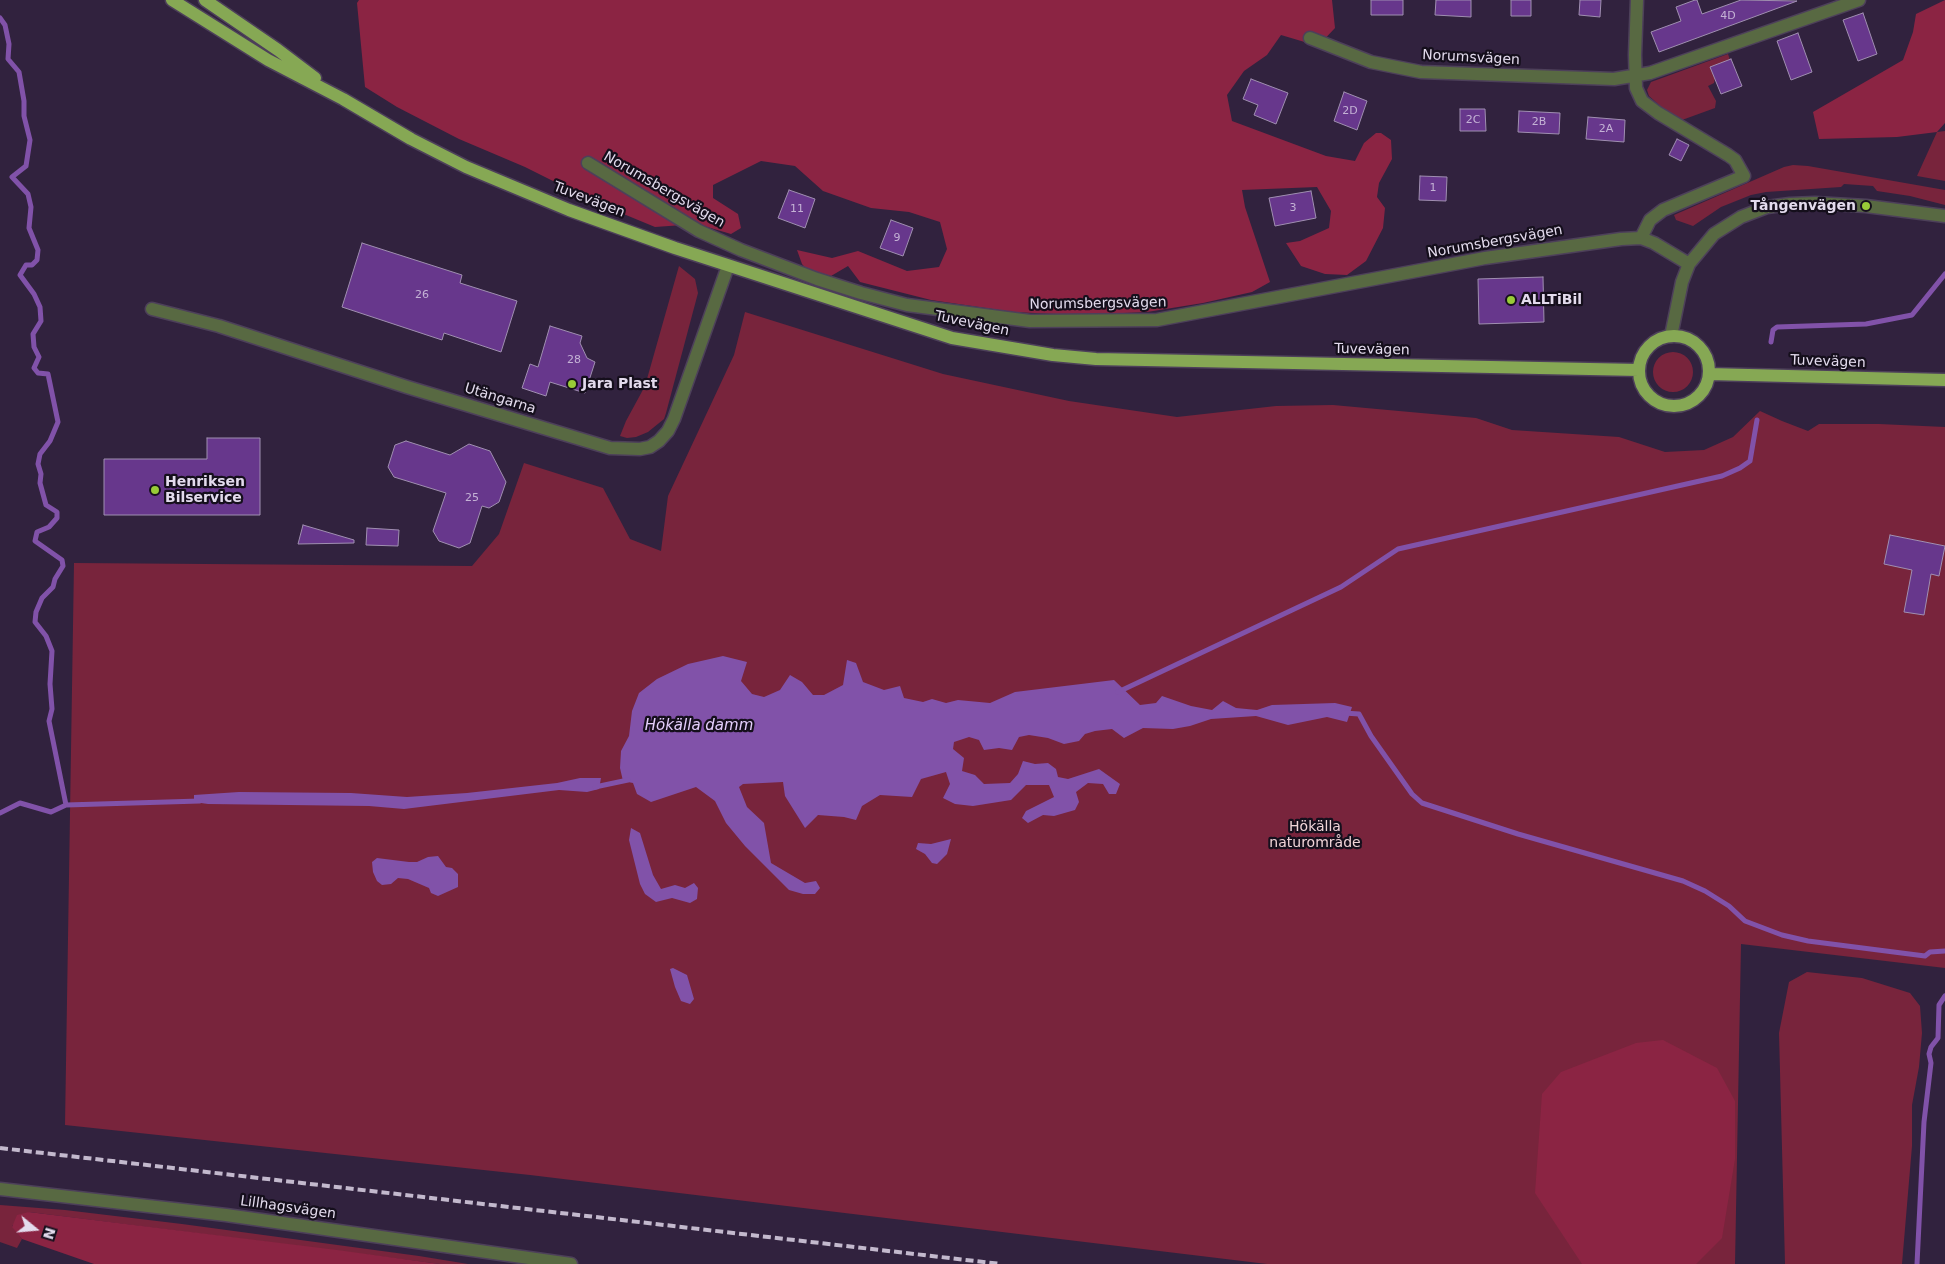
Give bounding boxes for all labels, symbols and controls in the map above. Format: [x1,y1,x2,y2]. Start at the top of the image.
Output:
house number: 4D [1720,9,1736,23]
street label: Norumsvägen [1422,47,1520,69]
house number: 2D [1342,104,1358,118]
house number: 2C [1466,113,1480,127]
house number: 2B [1532,115,1546,129]
house number: 2A [1599,122,1613,136]
street label: Norumsbergsvägen [600,148,728,232]
street label: Tuvevägen [551,179,627,221]
house number: 1 [1430,181,1436,195]
place label: Tångenvägen [1751,198,1856,214]
marker: Tångenvägen [1860,200,1872,212]
house number: 3 [1290,201,1296,215]
house number: 11 [790,202,804,216]
street label: Norumsbergsvägen [1426,222,1564,262]
house number: 9 [894,231,900,245]
house number: 26 [415,288,429,302]
place label: ALLTiBil [1521,292,1582,308]
street label: Norumsbergsvägen [1029,294,1167,314]
marker: ALLTiBil [1505,294,1517,306]
street label: Tuvevägen [933,308,1011,340]
street label: Tuvevägen [1334,341,1410,359]
street label: Tuvevägen [1790,352,1866,372]
house number: 28 [567,353,581,367]
place label: Jara Plast [582,376,657,392]
marker: Jara Plast [566,378,578,390]
street label: Utängarna [462,380,538,418]
place label: Henriksen Bilservice [165,474,245,507]
marker: Henriksen Bilservice [149,484,161,496]
house number: 25 [465,491,479,505]
water label: Hökälla damm [645,717,753,735]
park label: Hökälla naturområde [1269,819,1361,852]
street label: Lillhagsvägen [239,1193,337,1223]
north arrow [10,1204,60,1254]
text: N [40,1225,59,1241]

